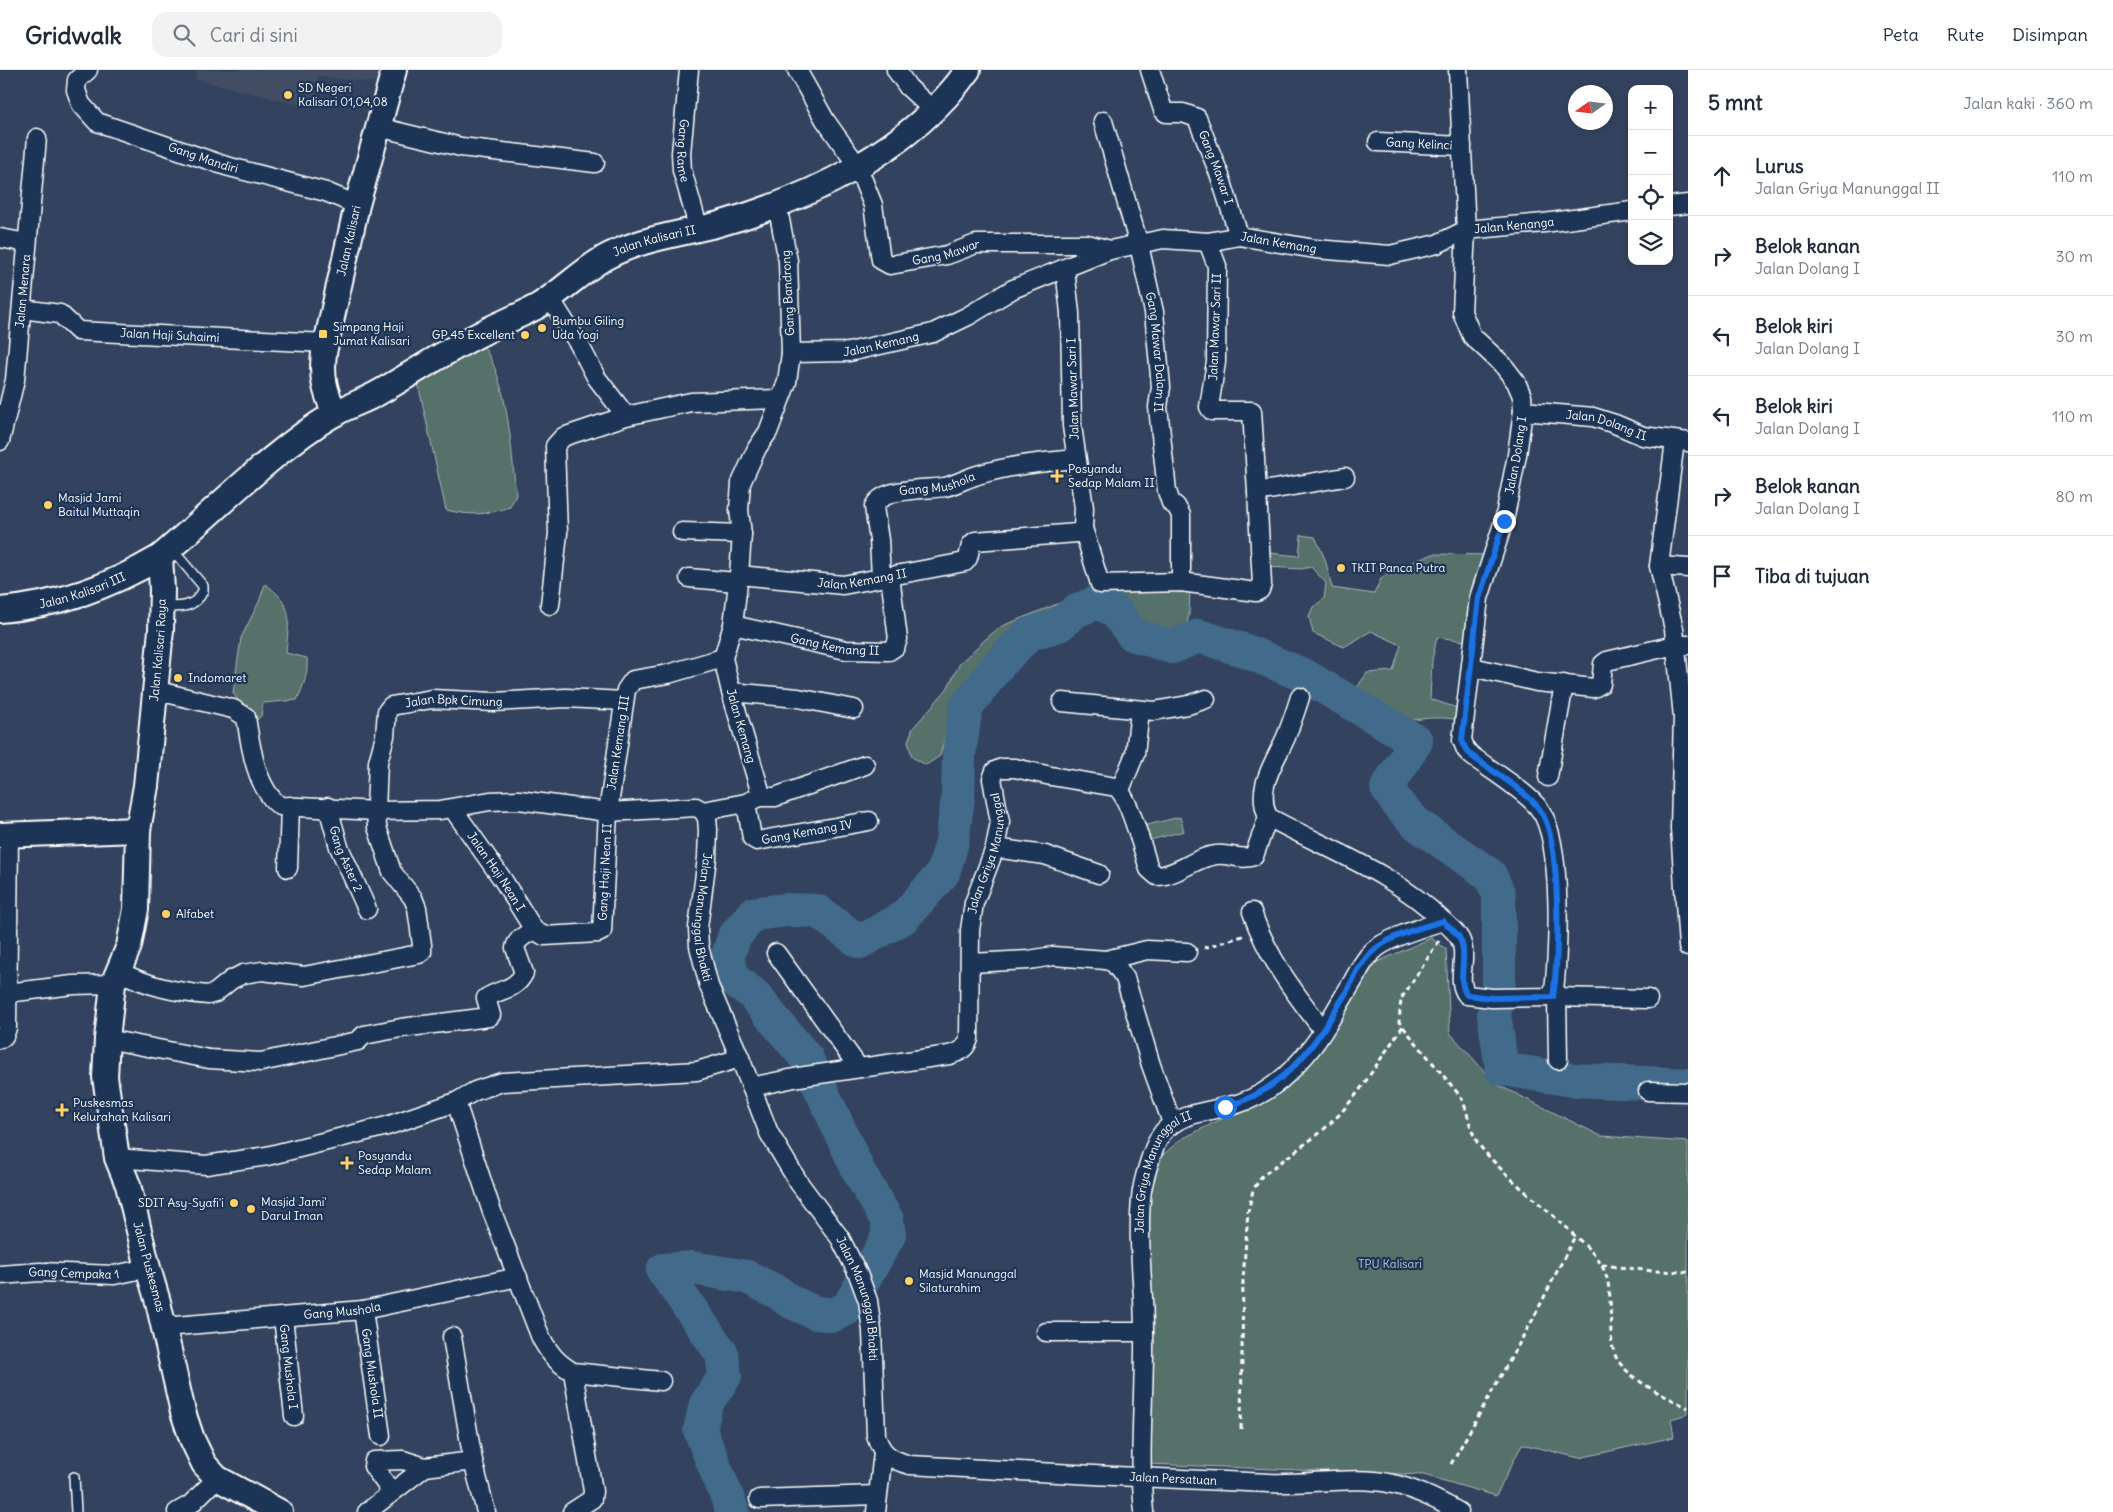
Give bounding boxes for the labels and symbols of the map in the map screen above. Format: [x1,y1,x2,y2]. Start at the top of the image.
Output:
place label: SD Negeri Kalisari 01,04,08 [298,80,388,109]
north arrow [1568,85,1613,130]
marker: SD Negeri Kalisari 01,04,08 [282,89,294,101]
street label: Gang Rame [674,118,693,184]
street label: Gang Mawar I [1196,128,1236,206]
street label: Gang Kelinci [1385,134,1453,153]
street label: Gang Mandiri [166,139,240,176]
street label: Jalan Kalisari [333,204,364,277]
street label: Jalan Kenanga [1473,214,1555,236]
street label: Jalan Kalisari II [610,222,697,259]
street label: Jalan Kemang [1239,228,1318,256]
street label: Gang Mawar [911,236,980,268]
street label: Gang Bandrong [778,250,797,336]
street label: Jalan Menara [12,254,33,329]
street label: Jalan Mawar Sari II [1205,273,1224,381]
street label: Gang Mawar Dalam II [1143,290,1169,413]
place label: Bumbu Giling Uda Yogi [552,313,624,342]
place label: Simpang Haji Jumat Kalisari [333,319,410,348]
marker: Bumbu Giling Uda Yogi [536,322,548,334]
street label: Jalan Haji Suhaimi [120,325,220,345]
place label: GP 45 Excellent [432,327,515,342]
marker: Simpang Haji Jumat Kalisari [317,328,329,340]
street label: Jalan Kemang [843,328,920,359]
marker: GP 45 Excellent [519,329,531,341]
street label: Jalan Mawar Sari I [1063,338,1082,440]
street label: Jalan Dolang II [1565,407,1647,443]
street label: Jalan Dolang I [1501,415,1529,496]
place label: Posyandu Sedap Malam II [1068,461,1155,490]
street label: Gang Mushola [898,468,977,498]
marker: Posyandu Sedap Malam II [1050,469,1064,483]
place label: Masjid Jami Baitul Muttaqin [58,490,140,519]
marker: Masjid Jami Baitul Muttaqin [42,499,54,511]
route end [1493,510,1516,533]
place label: TKIT Panca Putra [1351,560,1446,575]
marker: TKIT Panca Putra [1335,562,1347,574]
street label: Jalan Kemang II [817,565,908,592]
street label: Jalan Kalisari III [38,569,128,611]
street label: Jalan Kalisari Raya [146,599,169,702]
street label: Gang Kemang II [789,630,879,658]
place label: Indomaret [188,670,246,685]
marker: Indomaret [172,672,184,684]
street label: Jalan Kemang [724,687,759,765]
street label: Jalan Bpk Cimung [404,691,503,710]
street label: Jalan Kemang III [603,694,632,791]
street label: Jalan Griya Manunggal [965,792,1007,915]
street label: Gang Kemang IV [760,816,854,847]
street label: Gang Haji Nean II [595,823,614,921]
street label: Gang Aster 2 [327,824,366,894]
street label: Jalan Haji Nean I [464,829,528,914]
street label: Jalan Manunggal Bhakti [691,853,716,983]
place label: Alfabet [176,906,214,921]
marker: Alfabet [160,908,172,920]
place label: Puskesmas Kelurahan Kalisari [73,1095,171,1124]
route start [1214,1096,1237,1119]
marker: Puskesmas Kelurahan Kalisari [55,1103,69,1117]
street label: Jalan Griya Manunggal II [1132,1108,1193,1234]
place label: Posyandu Sedap Malam [358,1148,432,1177]
marker: Posyandu Sedap Malam [340,1156,354,1170]
place label: Masjid Jami' Darul Iman [261,1194,327,1223]
place label: SDIT Asy-Syafi'i [138,1195,224,1210]
marker: SDIT Asy-Syafi'i [228,1197,240,1209]
marker: Masjid Jami' Darul Iman [245,1203,257,1215]
street label: Jalan Puskesmas [130,1220,169,1314]
street label: Jalan Manunggal Bhakti [833,1234,881,1361]
park label: TPU Kalisari [1358,1256,1422,1271]
street label: Gang Cempaka 1 [28,1264,121,1282]
place label: Masjid Manunggal Silaturahim [919,1266,1017,1295]
marker: Masjid Manunggal Silaturahim [903,1275,915,1287]
street label: Gang Mushola [303,1298,382,1322]
street label: Gang Mushola I [277,1323,301,1410]
street label: Gang Mushola II [359,1327,386,1419]
street label: Jalan Persatuan [1129,1469,1217,1488]

